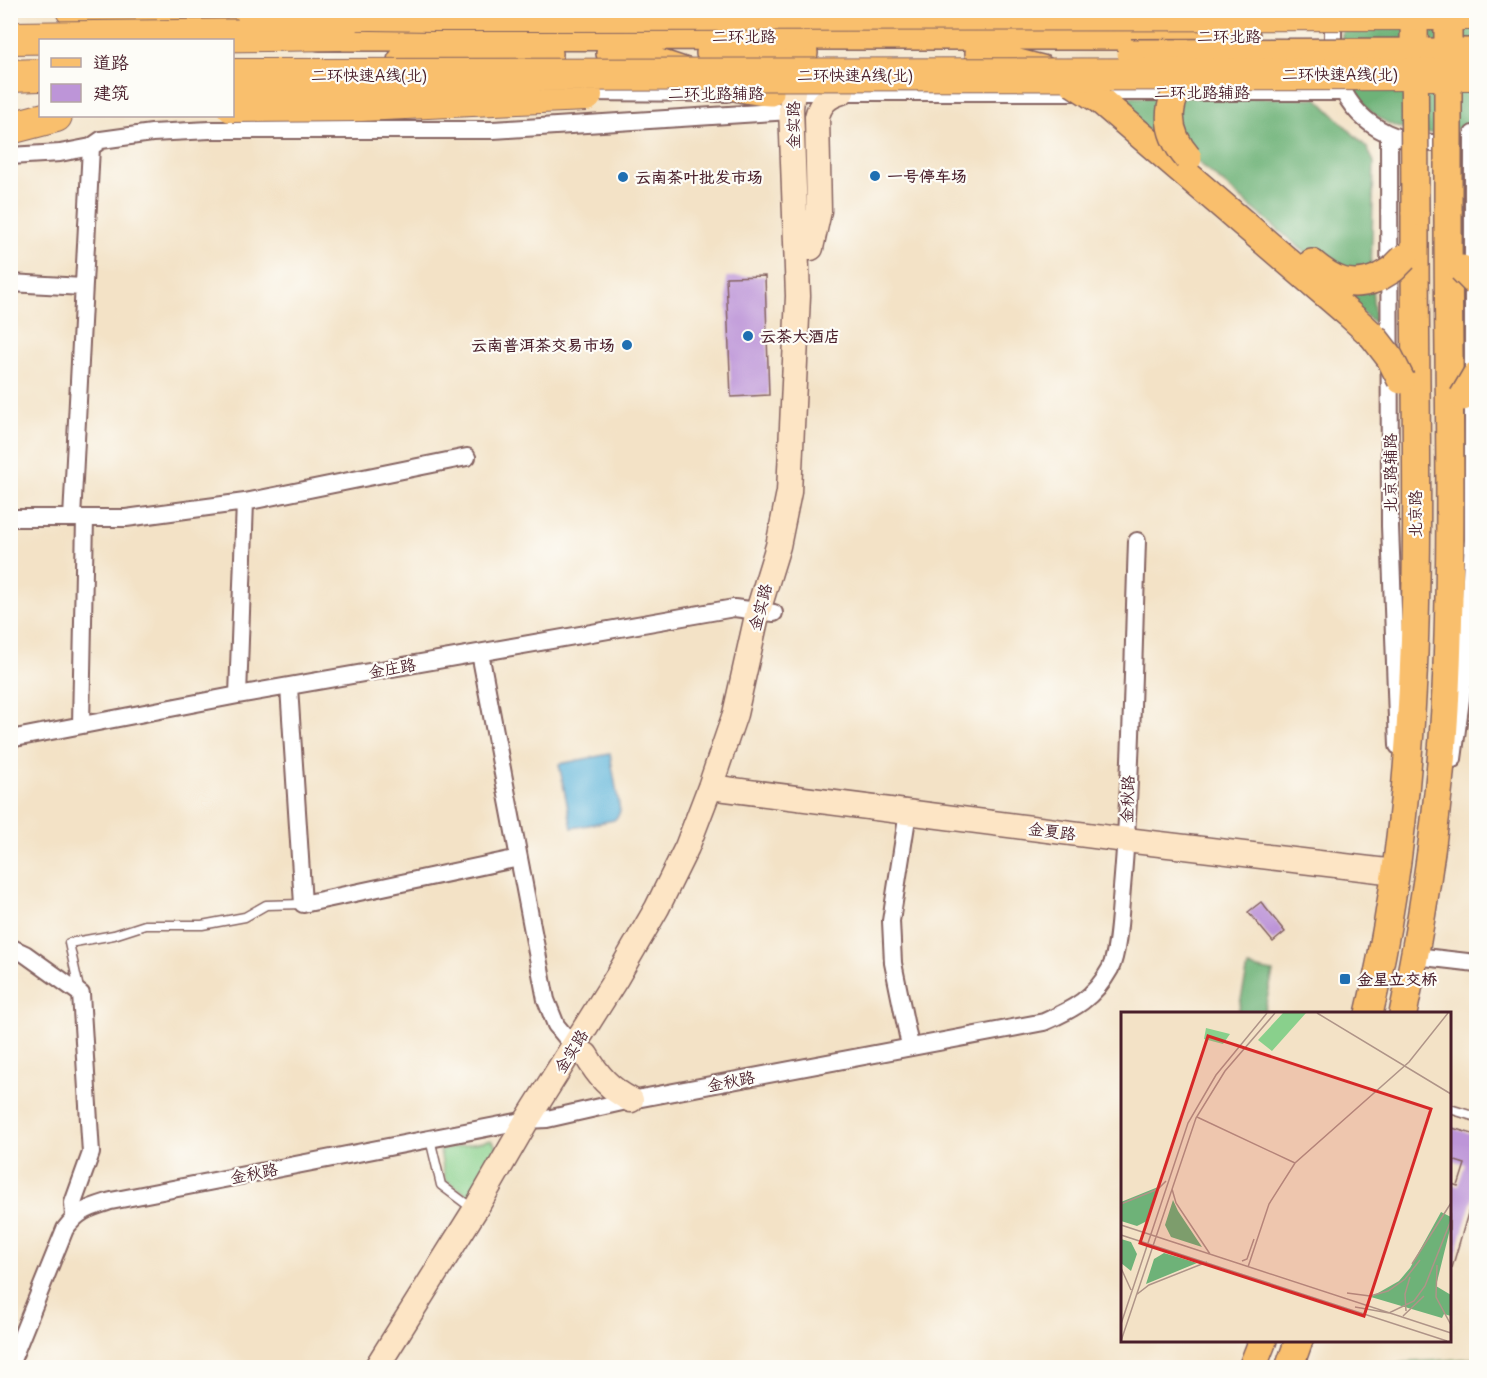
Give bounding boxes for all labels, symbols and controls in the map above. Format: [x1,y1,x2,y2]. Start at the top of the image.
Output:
street label: 二环北路 [712,26,776,46]
street label: 二环北路 [1197,26,1261,46]
legend [39,39,234,117]
text: 道路 [93,51,129,74]
street label: 二环快速A线(北) [1282,64,1398,84]
street label: 二环快速A线(北) [311,65,427,85]
street label: 二环快速A线(北) [797,65,913,85]
text: 建筑 [93,81,129,104]
street label: 二环北路辅路 [1154,82,1250,102]
street label: 二环北路辅路 [668,83,764,103]
street label: 金实路 [783,101,803,149]
place label: 一号停车场 [887,166,967,186]
place label: 云南茶叶批发市场 [635,167,763,187]
marker: 一号停车场 [868,169,882,183]
marker: 云南茶叶批发市场 [616,170,630,184]
place label: 云茶大酒店 [760,326,840,346]
marker: 云茶大酒店 [741,329,755,343]
place label: 云南普洱茶交易市场 [471,335,615,355]
marker: 云南普洱茶交易市场 [620,338,634,352]
street label: 北京路辅路 [1380,433,1400,513]
street label: 北京路 [1405,490,1425,538]
street label: 金实路 [744,581,776,633]
street label: 金庄路 [367,654,417,682]
street label: 金秋路 [1116,775,1138,823]
street label: 金夏路 [1027,818,1077,844]
place label: 金星立交桥 [1357,969,1437,989]
marker: 金星立交桥 [1338,972,1352,986]
inset map [1121,1012,1451,1342]
street label: 金实路 [550,1025,592,1077]
street label: 金秋路 [706,1067,756,1095]
street label: 金秋路 [229,1159,279,1187]

